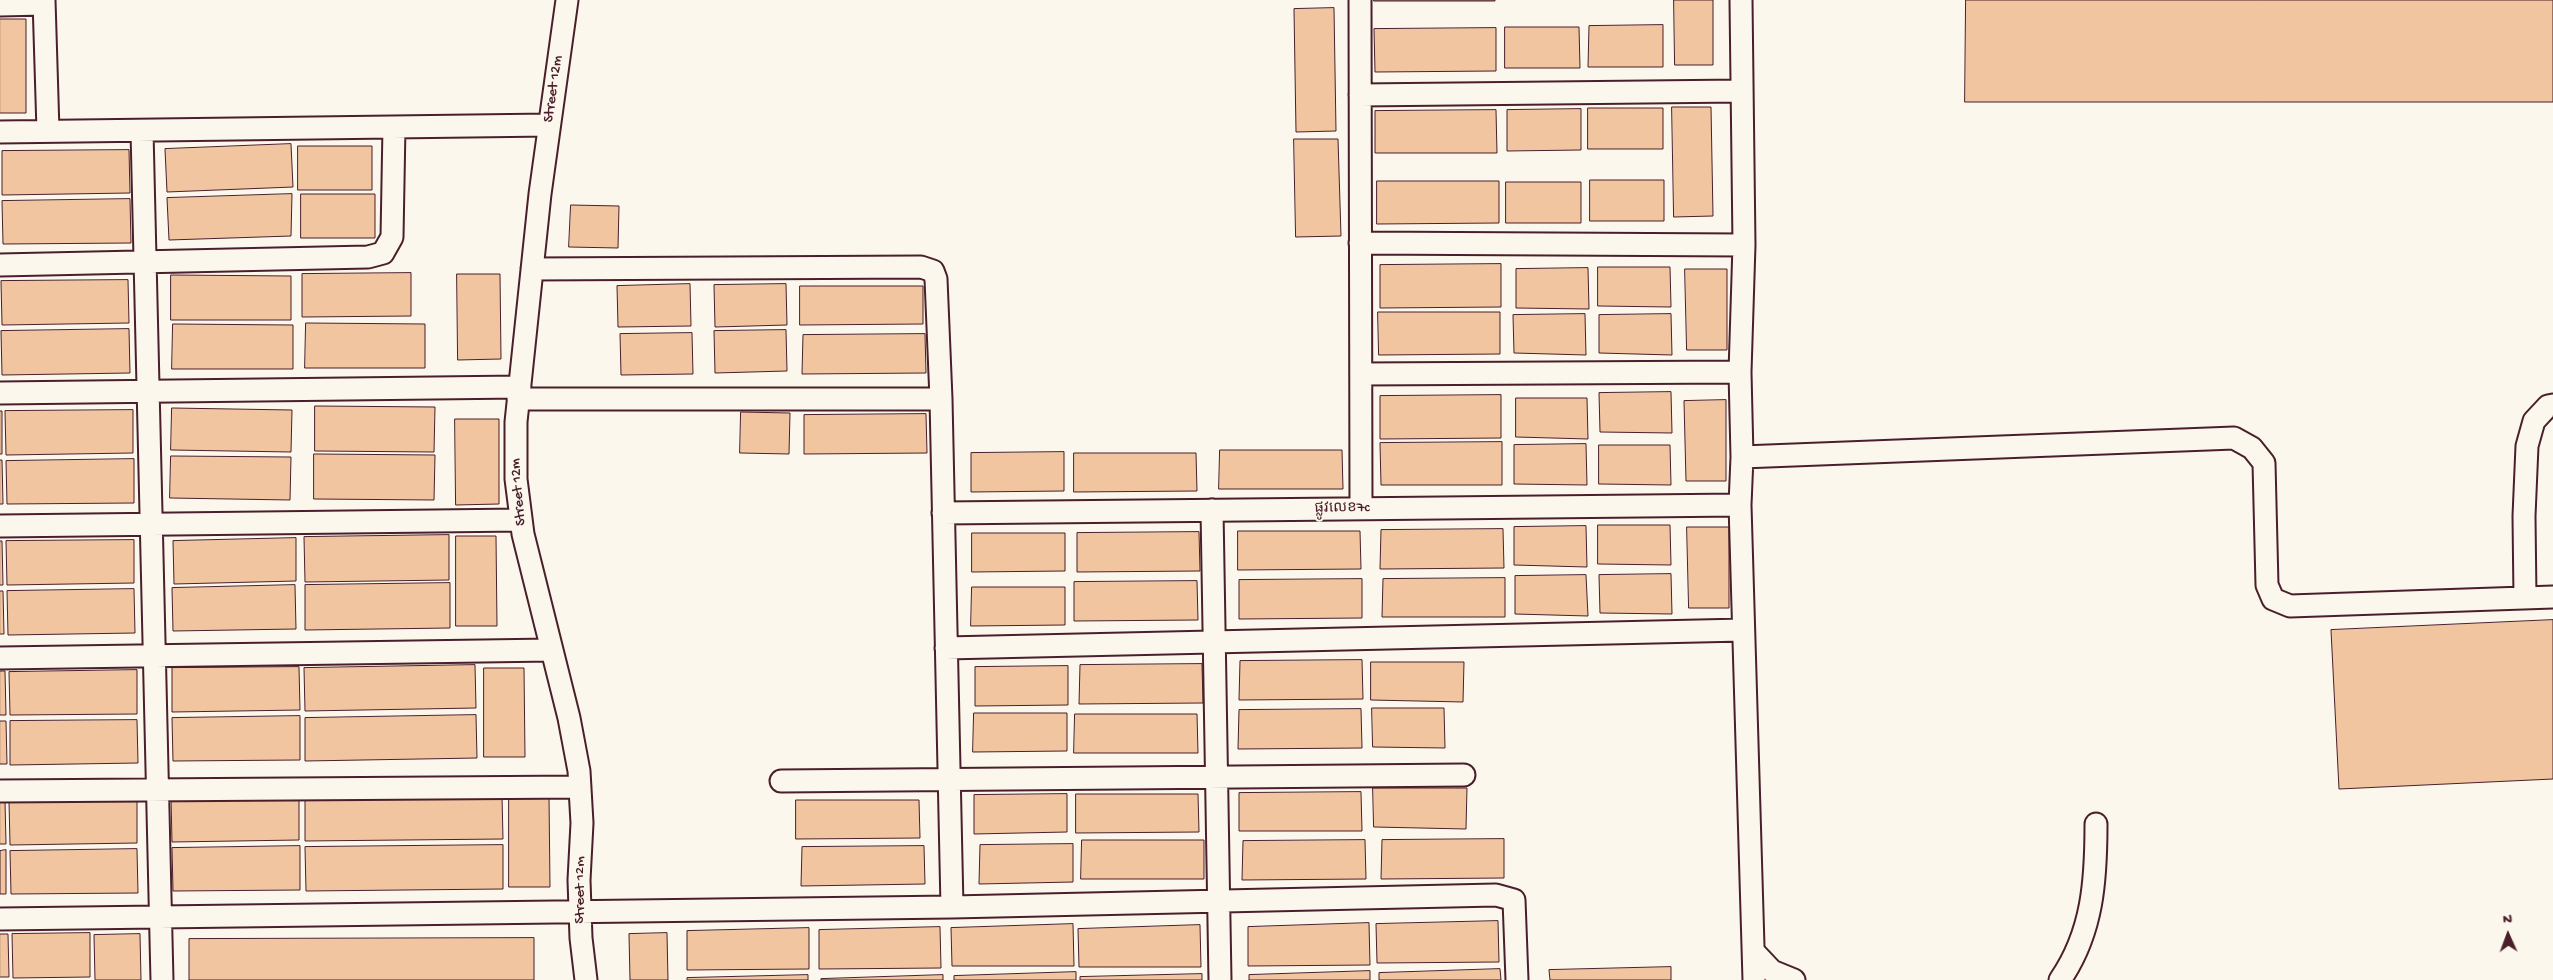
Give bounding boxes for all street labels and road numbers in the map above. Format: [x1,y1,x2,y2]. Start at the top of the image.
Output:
street label: Street 12m [540,54,568,124]
street label: Street 12m [507,458,531,526]
street label: ផ្លូវលេខ7c [1314,500,1370,518]
street label: Street 12m [572,856,590,924]

